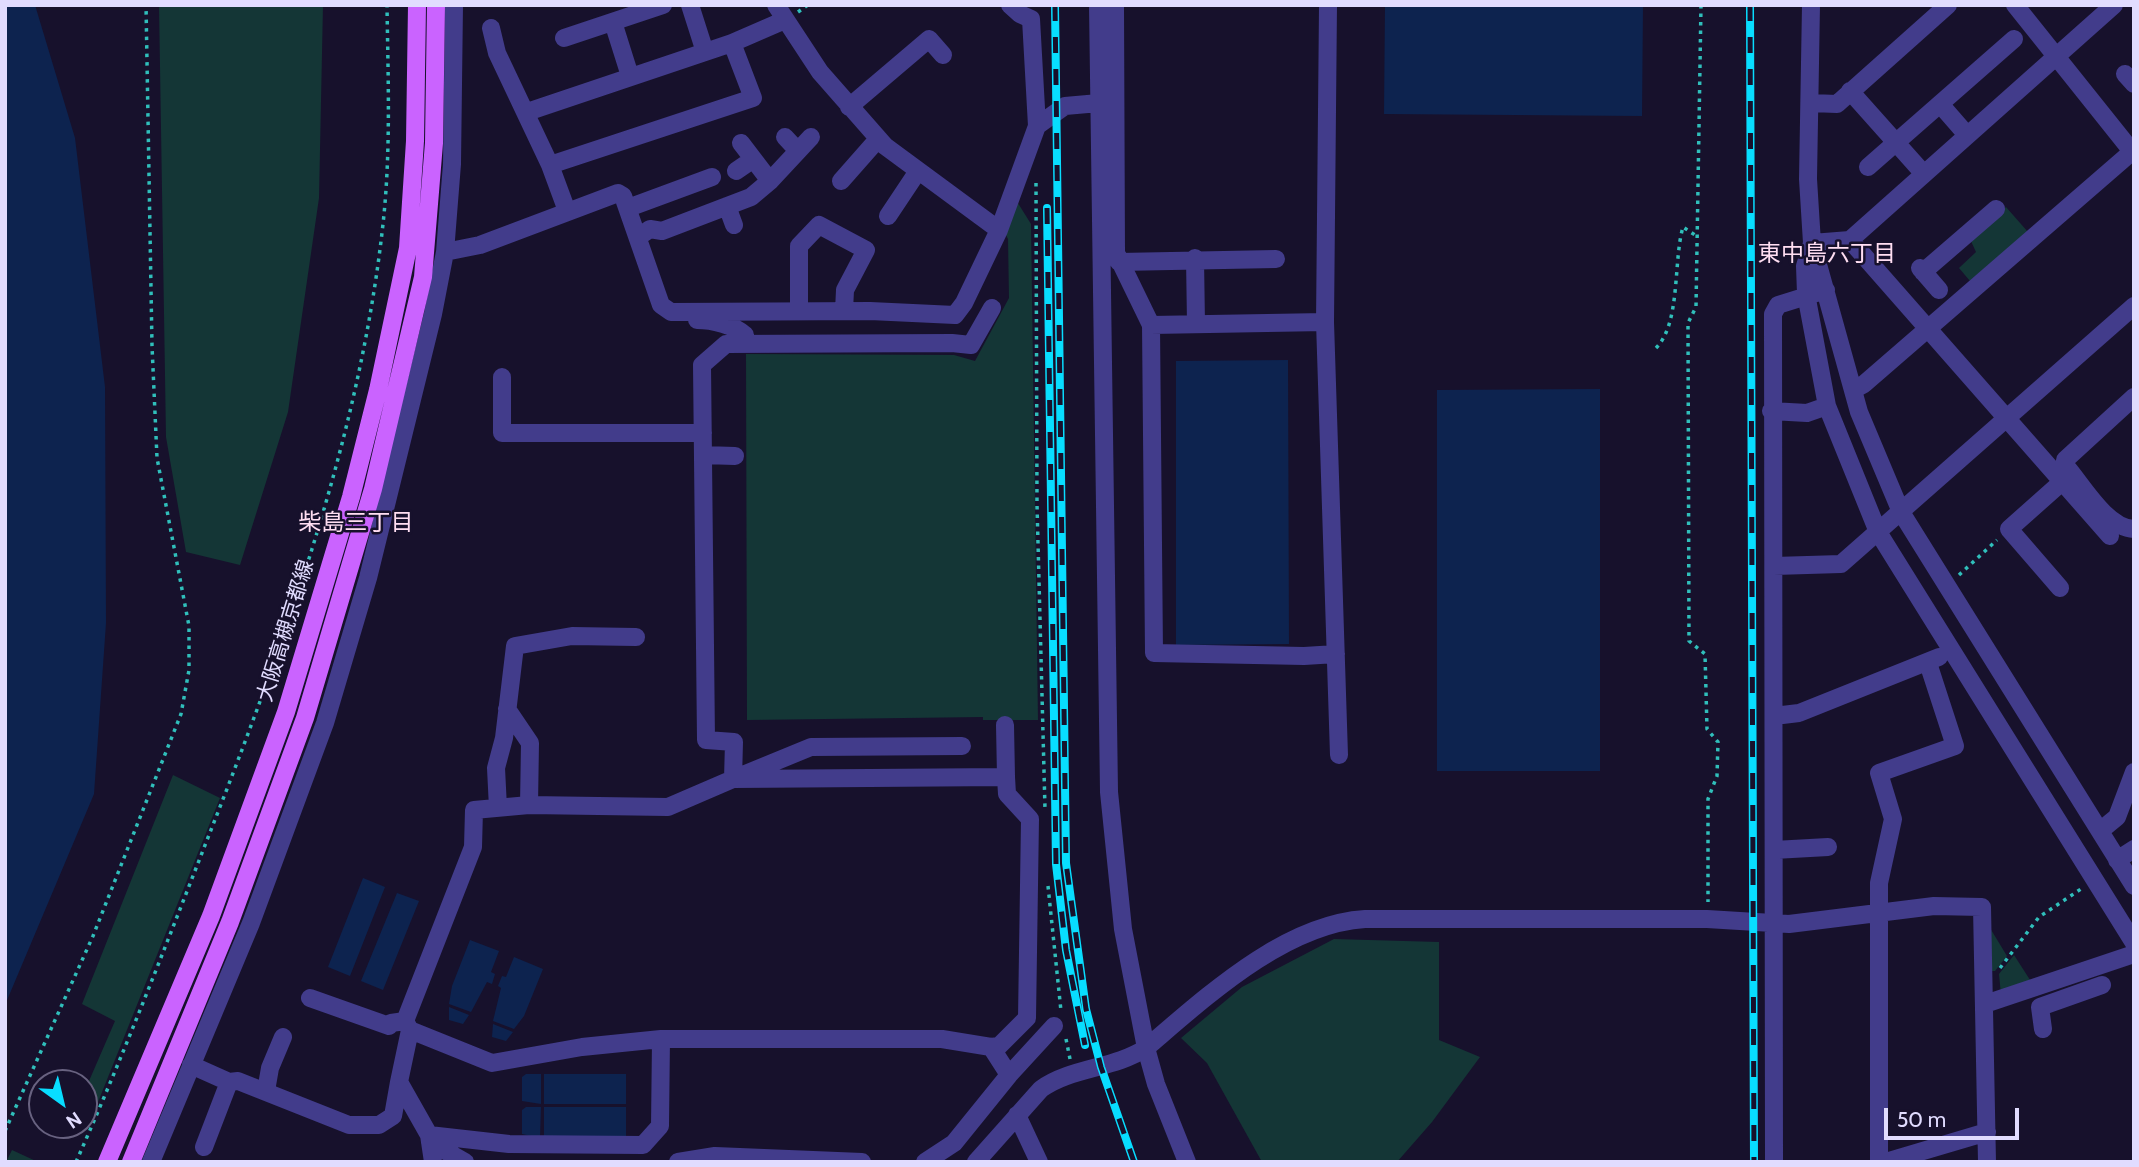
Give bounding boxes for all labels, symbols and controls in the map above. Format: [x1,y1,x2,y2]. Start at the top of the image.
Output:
district label: 東中島六丁目 [1758,240,1896,268]
district label: 柴島三丁目 [299,509,413,537]
street label: 大阪高槻京都線 [252,557,320,705]
north arrow [28,1069,98,1139]
scale bar [1887,1094,2022,1138]
text: N [62,1107,86,1133]
text: 50 m [1897,1107,1946,1132]

